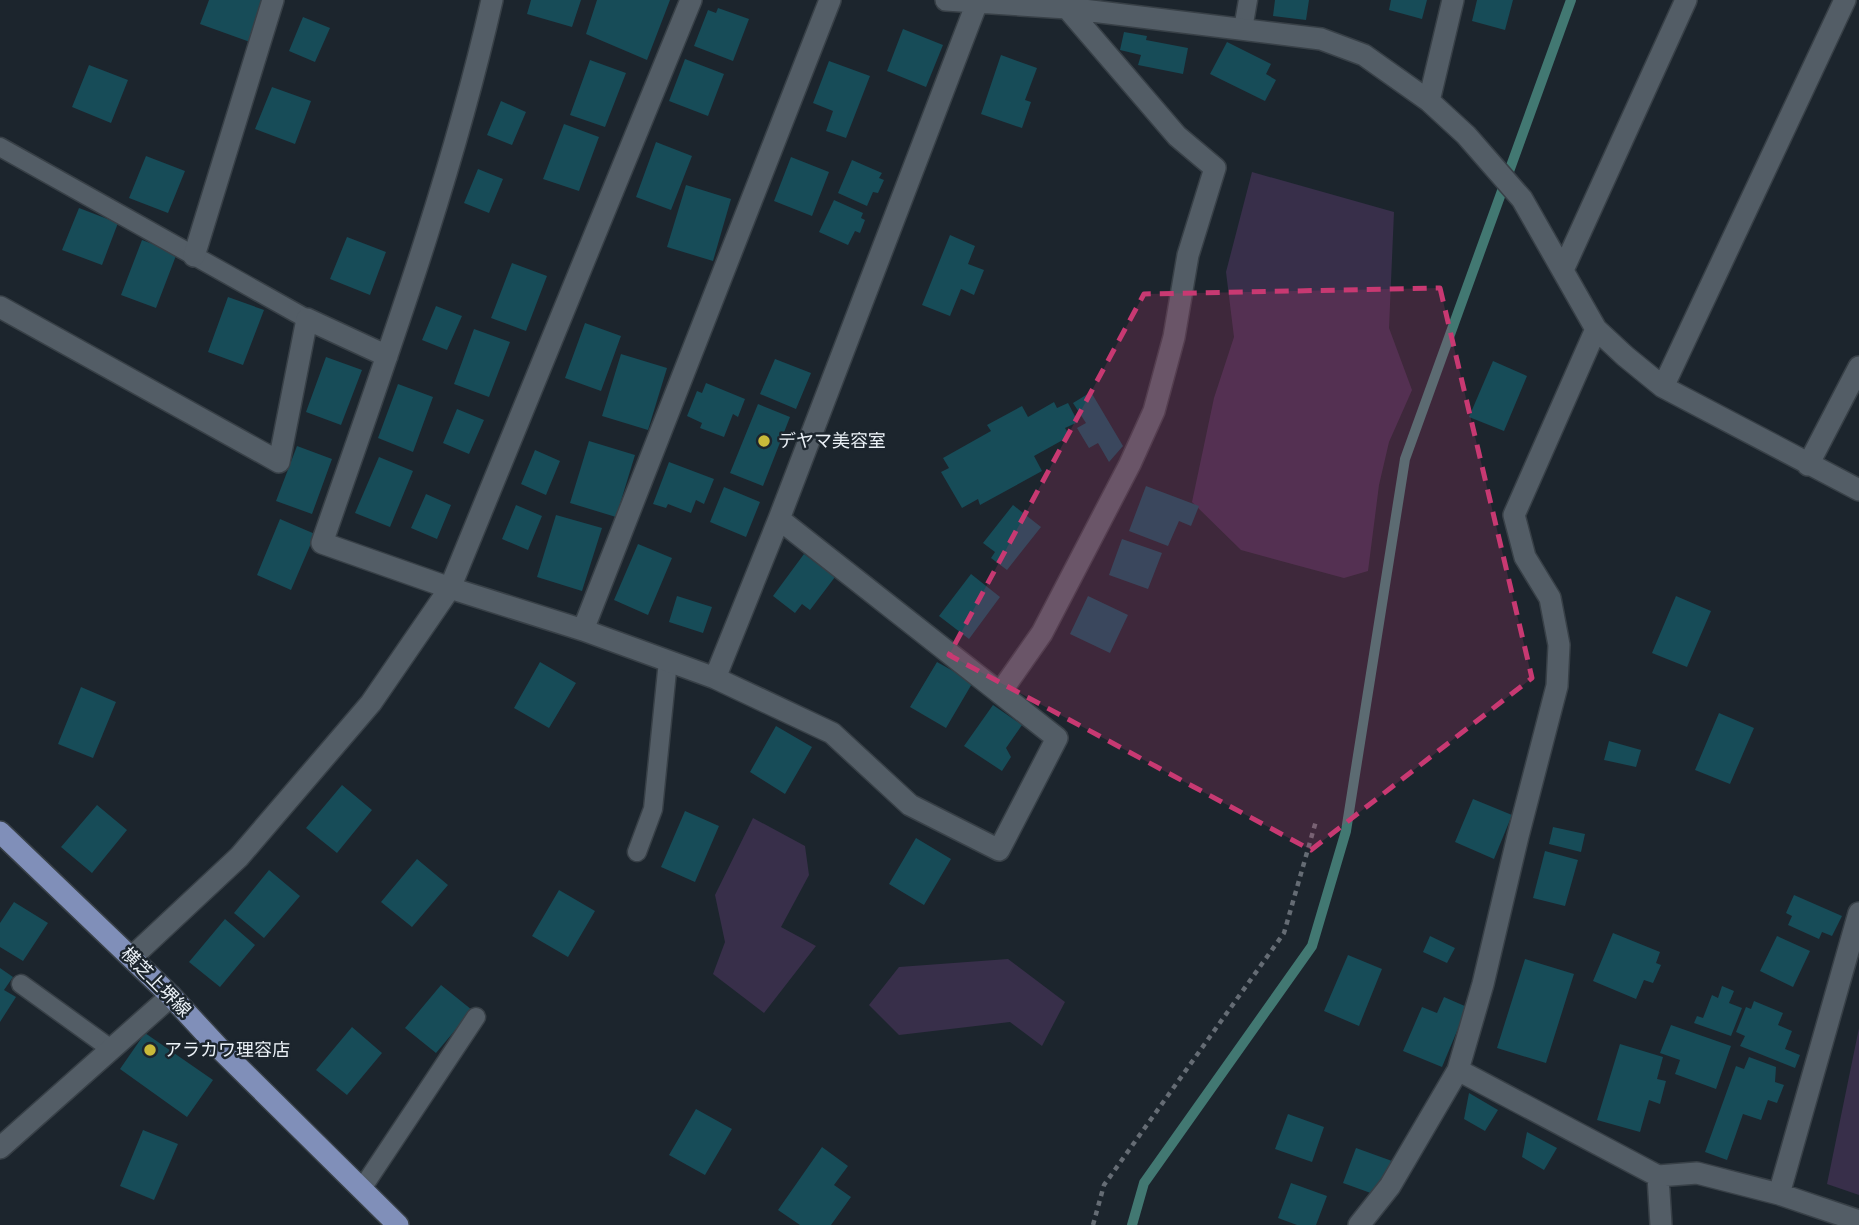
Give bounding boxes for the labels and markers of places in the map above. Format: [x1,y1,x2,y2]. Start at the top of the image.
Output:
place label: デヤマ美容室 [778,430,886,451]
marker: デヤマ美容室 [756,433,772,449]
place label: アラカワ理容店 [164,1039,290,1060]
marker: アラカワ理容店 [142,1042,158,1058]

